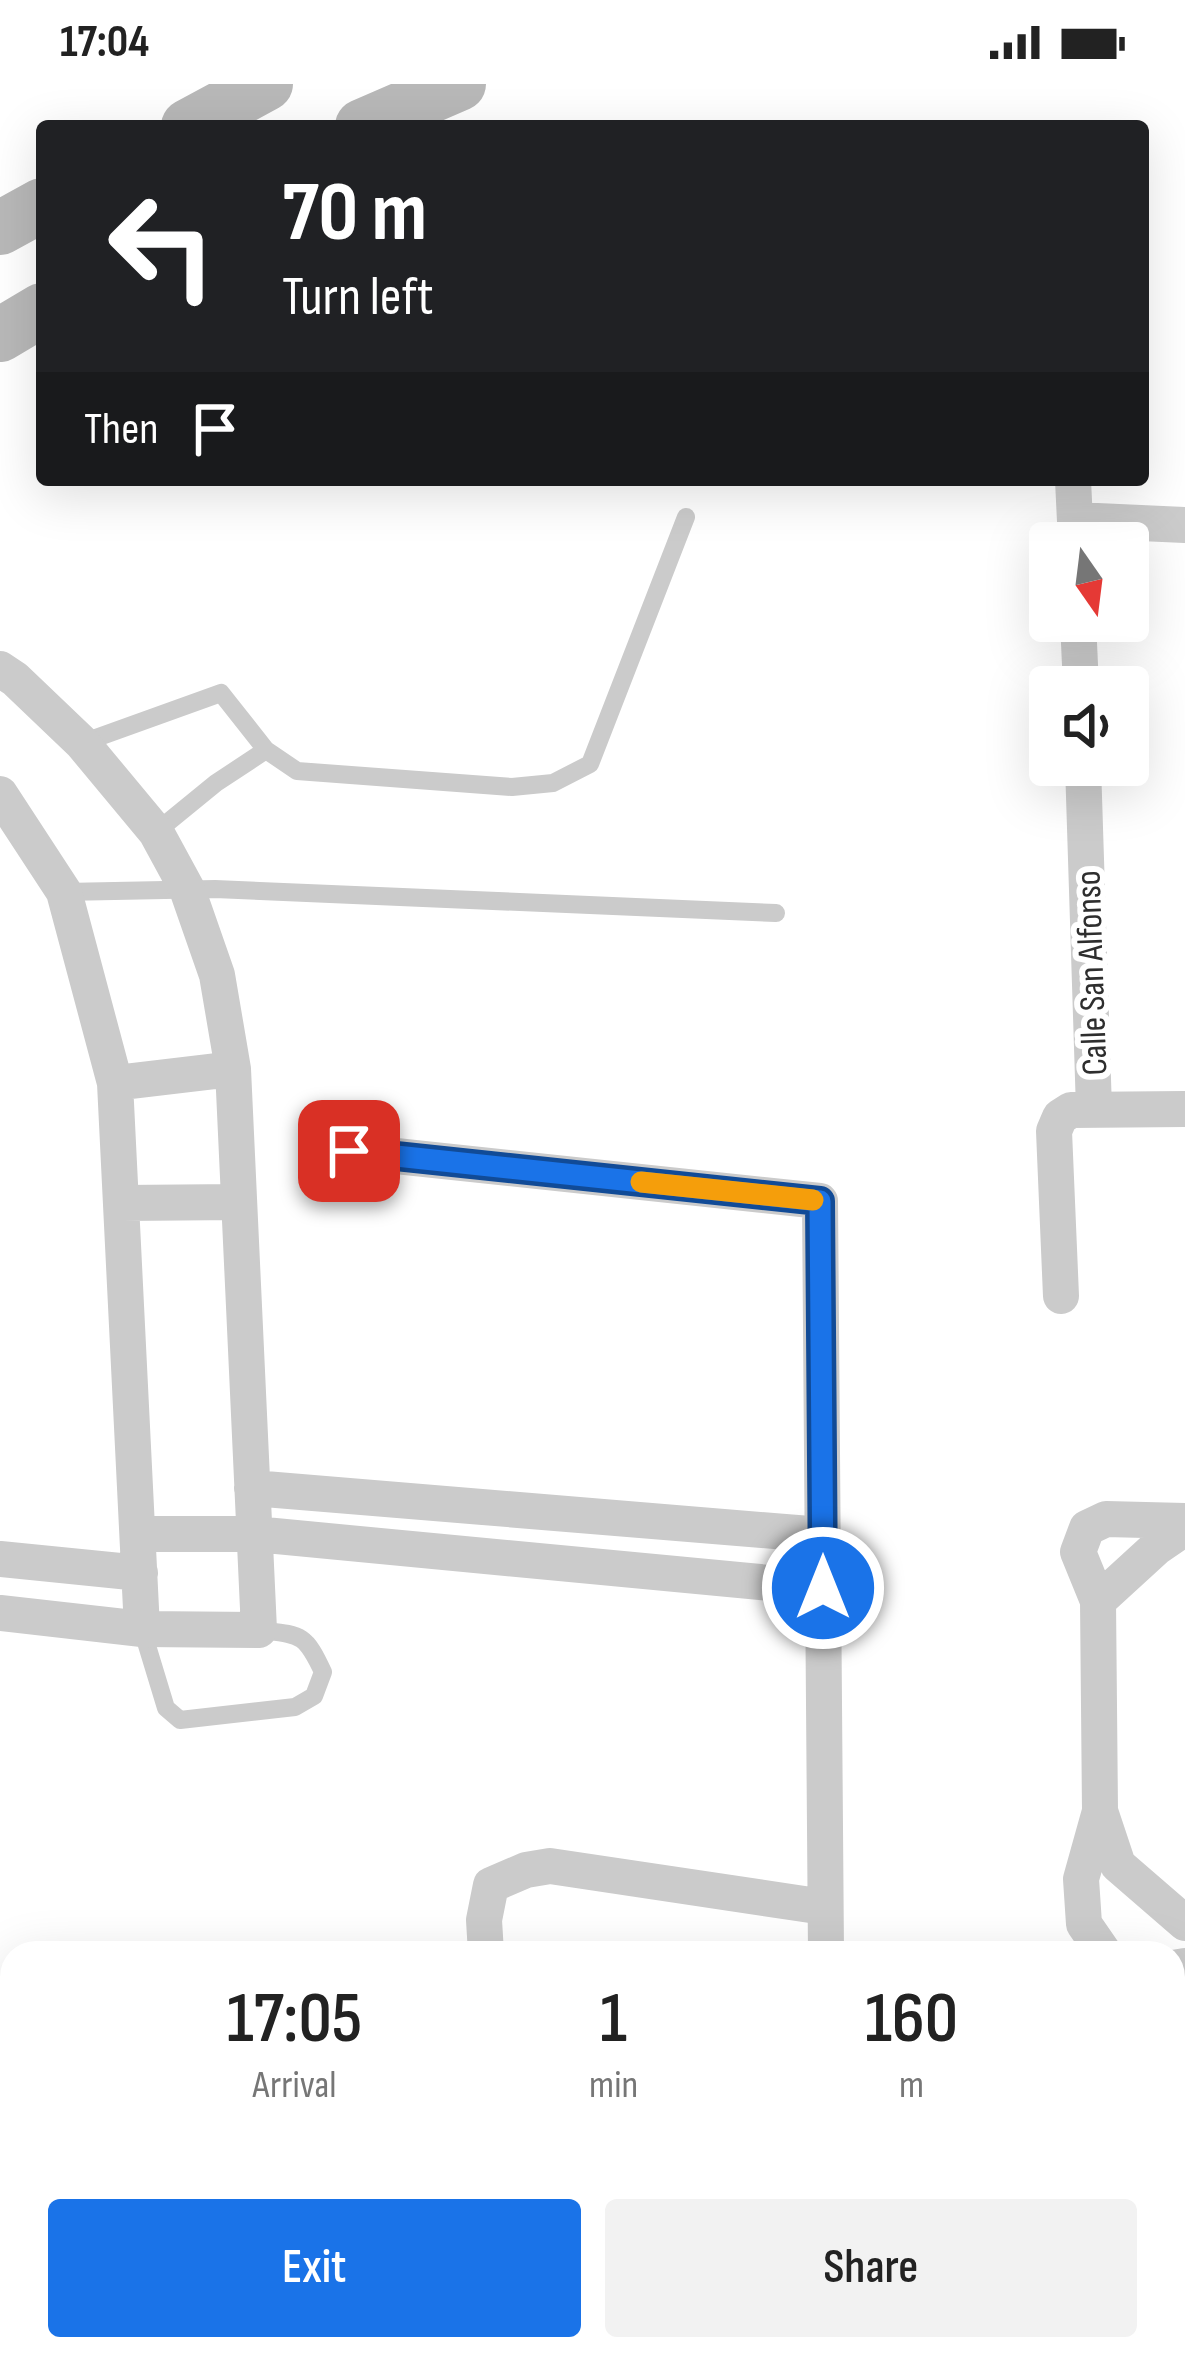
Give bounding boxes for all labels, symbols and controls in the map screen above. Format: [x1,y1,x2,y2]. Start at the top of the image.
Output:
text: 17:04 [60,15,149,70]
text: 70 m [282,163,427,264]
icon: left [84,168,240,324]
text: Turn left [282,265,434,330]
icon: arrive [182,396,248,462]
text: Then [84,402,158,457]
north arrow [1029,522,1149,642]
map controls [1029,522,1149,786]
button: sound [1029,666,1149,786]
street label: Calle San Alfonso [1067,870,1118,1076]
pin [298,1100,400,1202]
icon: arrive [316,1118,382,1184]
position arrow [760,1525,886,1651]
text: 17:05 [227,1976,362,2063]
text: 1 [600,1976,627,2063]
text: 160 [865,1976,958,2063]
text: Arrival [253,2062,336,2109]
text: min [589,2062,638,2109]
text: m [899,2062,924,2109]
button: Exit [48,2199,581,2337]
button: Share [605,2199,1137,2337]

